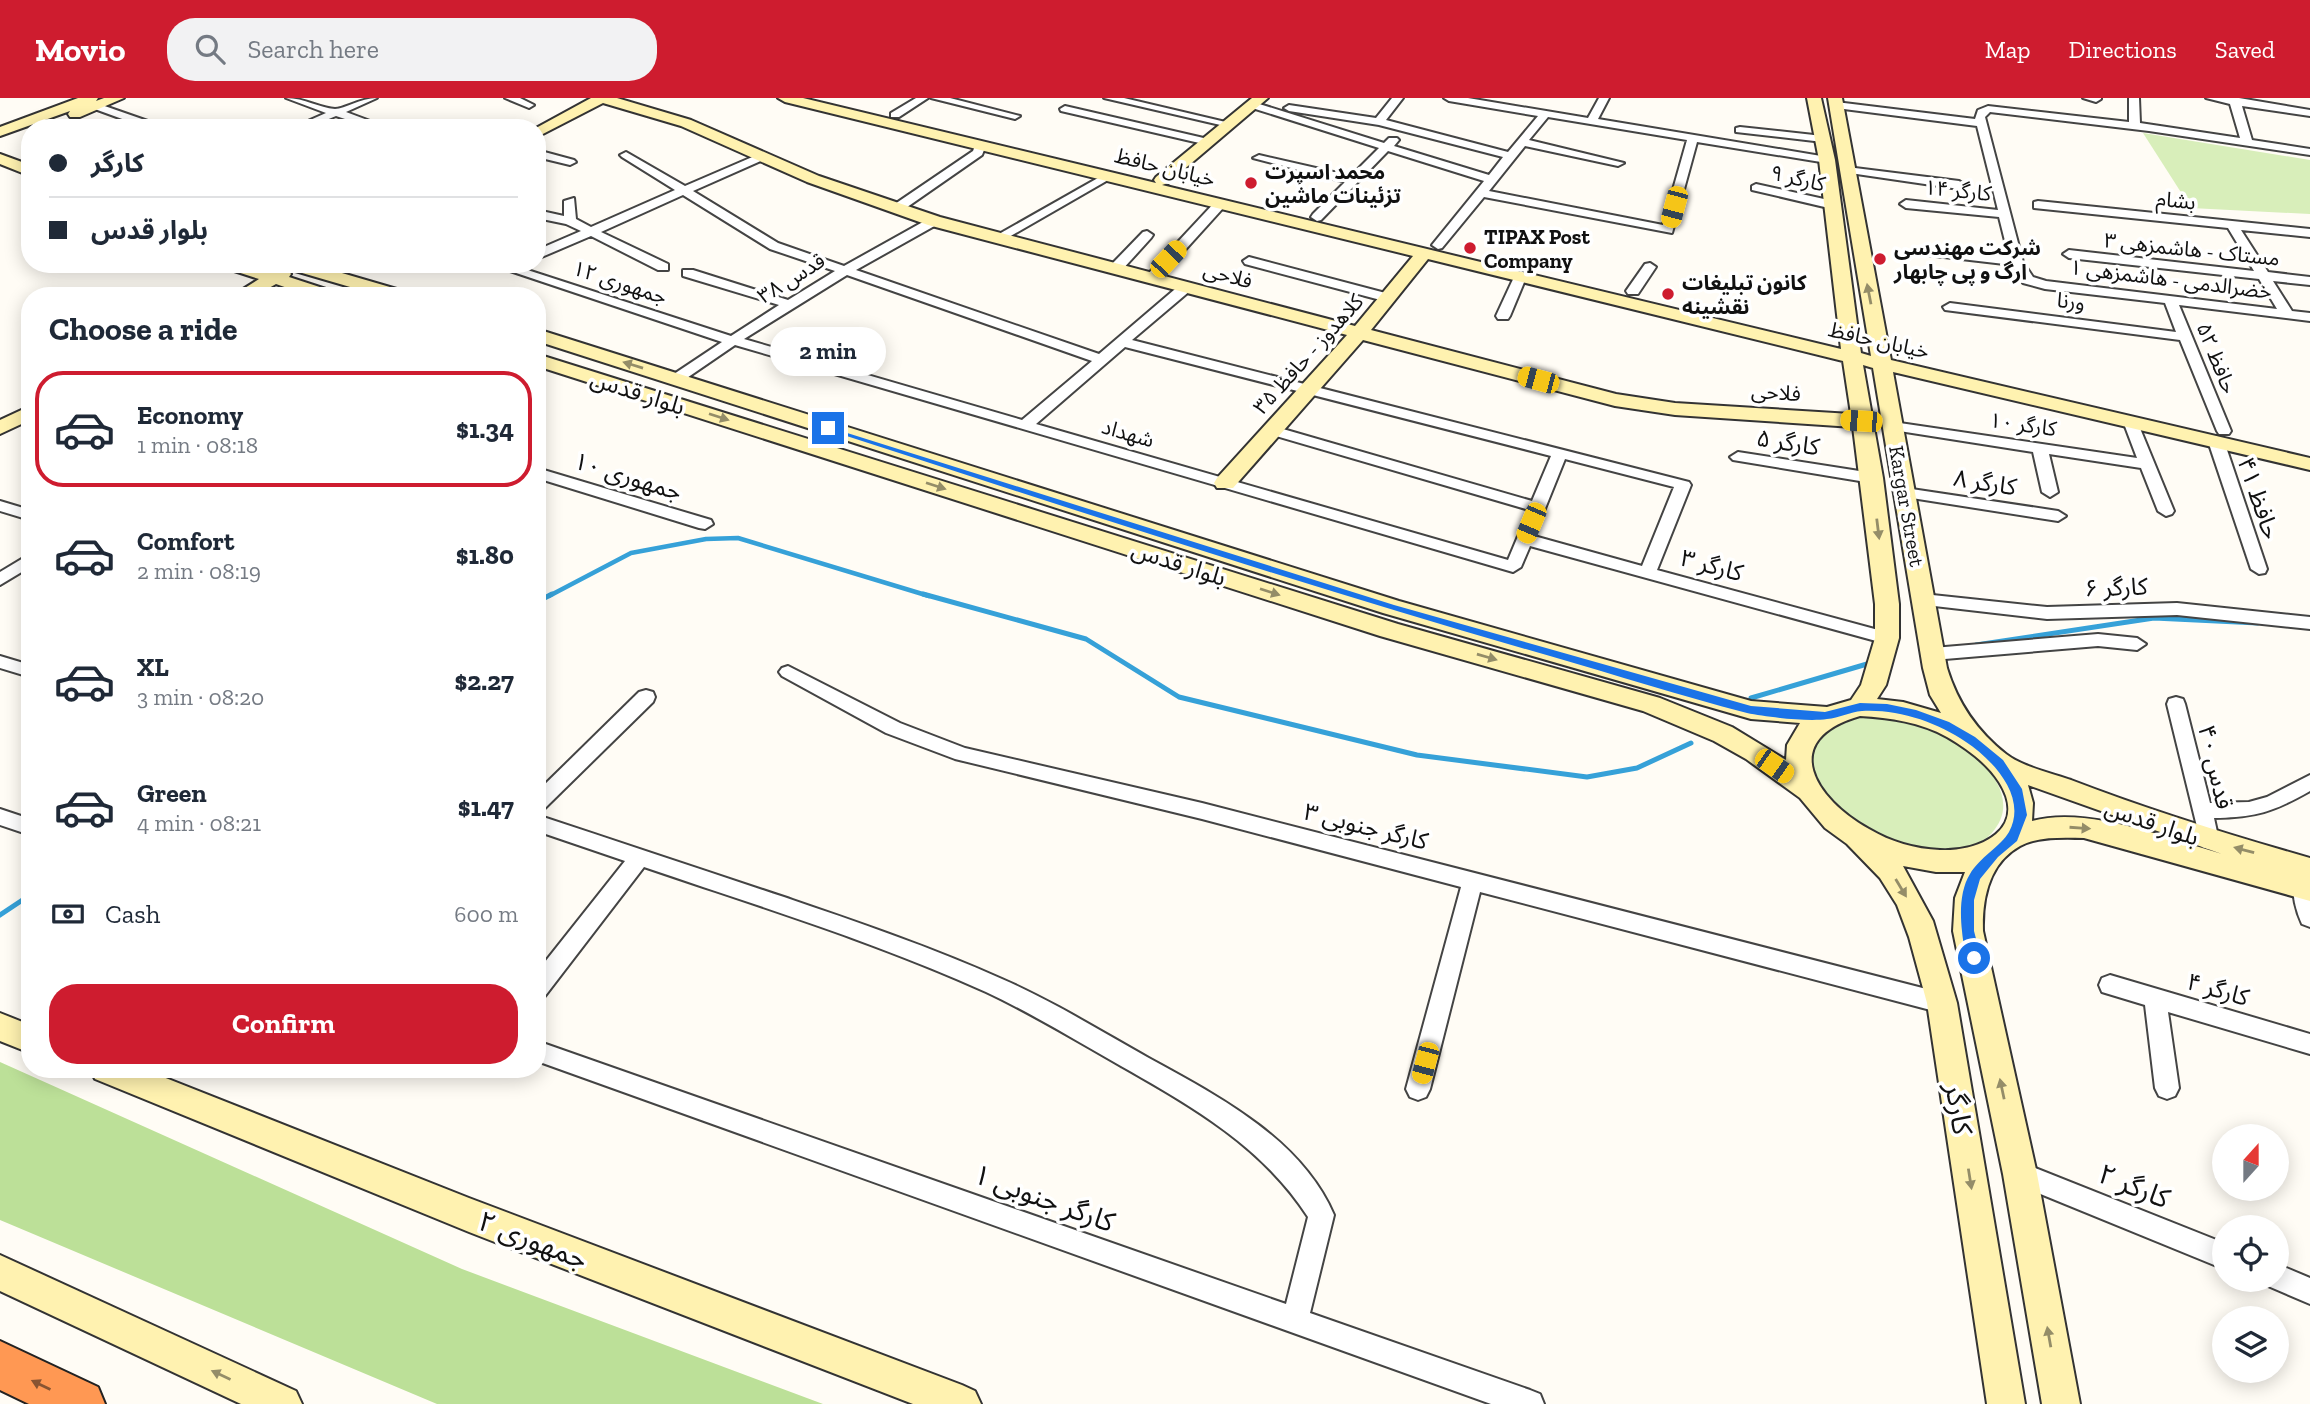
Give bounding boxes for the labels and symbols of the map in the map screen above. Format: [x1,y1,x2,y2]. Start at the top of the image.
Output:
street label: خیابان حافظ [1112,142,1218,192]
place label: محمد اسپرت تزئینات ماشین [1265,159,1402,208]
street label: کارگر ۹ [1768,160,1828,196]
street label: کارگر ۱۴ [1923,174,1993,206]
marker: محمد اسپرت تزئینات ماشین [1243,175,1259,191]
car [1659,184,1690,230]
street label: بشام [2154,185,2197,218]
place label: TIPAX Post Company [1484,224,1590,273]
street label: مستاک - هاشمزهی ۳ [2103,227,2281,271]
place label: شرکت مهندسی ارگ و پی چابهار [1893,235,2041,285]
car [1146,236,1191,282]
marker: TIPAX Post Company [1462,240,1478,256]
street label: قدس ۳۸ [753,248,829,308]
marker: شرکت مهندسی ارگ و پی چابهار [1872,251,1888,267]
street label: خضرالدمی - هاشمزهی ۱ [2068,254,2274,304]
street label: جمهوری ۱۲ [570,255,670,309]
street label: فلاحی [1201,256,1255,294]
place label: کانون تبلیغات نقشینه [1682,270,1807,319]
one-way arrow [1863,283,1874,305]
marker: کانون تبلیغات نقشینه [1660,286,1676,302]
street label: ورنا [2055,287,2087,315]
street label: کلاهدوز - حافظ ۳۵ [1248,289,1369,419]
street label: خیابان حافظ [1826,316,1932,364]
street label: حافظ ۵۲ [2192,319,2242,397]
callout: 2 min [770,327,886,376]
one-way arrow [622,360,643,370]
street label: بلوار قدس [587,363,689,421]
car [1515,364,1562,396]
street label: فلاحی [1750,378,1802,406]
street label: کارگر ۱۰ [1988,407,2058,441]
car [1840,409,1883,433]
route end [812,412,844,444]
one-way arrow [709,413,730,423]
street label: شهداد [1099,414,1157,452]
street label: کارگر ۵ [1754,423,1823,461]
street label: Kargar Street [1884,443,1930,569]
street label: جمهوری ۱۰ [570,446,686,506]
street label: حافظ ۴۱ [2231,453,2287,543]
street label: کارگر ۸ [1951,463,2020,501]
one-way arrow [926,481,947,492]
car [1514,500,1549,546]
one-way arrow [1873,518,1884,540]
street label: بلوار قدس [1128,534,1230,592]
street label: کارگر ۳ [1678,543,1747,587]
street label: کارگر ۶ [2084,571,2149,603]
one-way arrow [1259,587,1280,597]
one-way arrow [1477,653,1498,663]
street label: قدس ۴۰ [2192,722,2240,812]
car [1751,745,1798,787]
street label: بلوار قدس [2101,792,2203,852]
street label: کارگر جنوبی ۳ [1301,797,1432,856]
one-way arrow [2069,822,2091,833]
one-way arrow [2233,845,2254,855]
one-way arrow [1895,878,1907,897]
route start [1958,942,1990,974]
street label: کارگر ۴ [2184,966,2253,1012]
car [1410,1040,1441,1086]
one-way arrow [1997,1078,2008,1100]
street label: کارگر [1939,1080,1979,1137]
north arrow [2212,1124,2289,1200]
street label: کارگر جنوبی ۱ [969,1157,1119,1239]
street label: کارگر ۲ [2094,1157,2175,1215]
one-way arrow [1965,1168,1976,1190]
street label: جمهوری ۲ [474,1204,592,1276]
one-way arrow [2044,1326,2055,1348]
one-way arrow [211,1370,232,1381]
one-way arrow [31,1379,51,1390]

